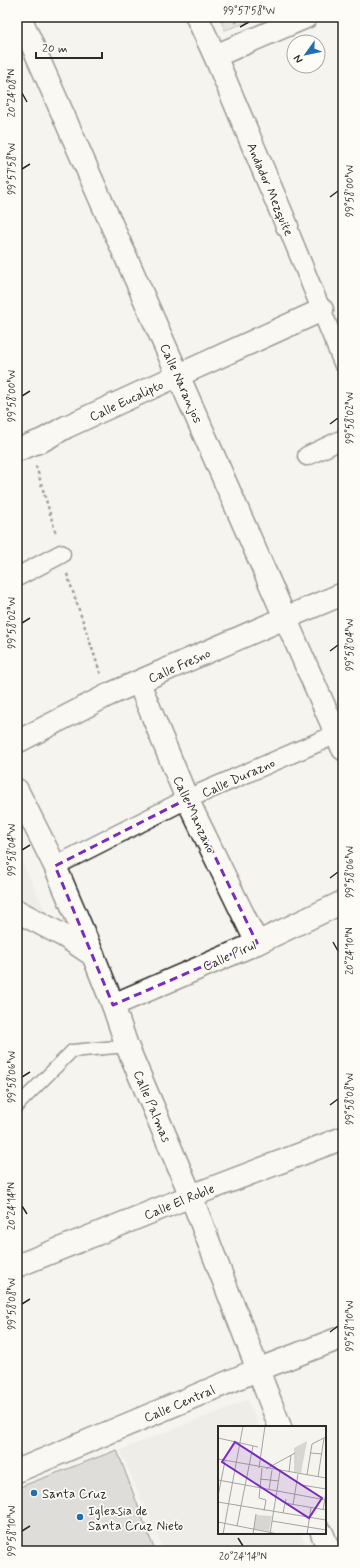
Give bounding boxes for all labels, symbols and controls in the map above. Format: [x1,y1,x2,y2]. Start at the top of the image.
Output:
text: 99°57'58"W [223,4,275,18]
scale bar [36,34,102,60]
north arrow [286,34,326,74]
text: 20 m [42,41,68,57]
text: N [291,52,306,66]
text: 20°24'08"N [5,68,19,117]
street label: Andador Mezquite [242,140,297,239]
text: 99°57'58"W [5,143,19,195]
text: 99°58'00"W [343,165,357,217]
street label: Calle Naranjos [156,341,206,426]
text: 99°58'00"W [5,370,19,422]
street label: Calle Eucalipto [87,377,167,426]
text: 99°58'02"W [343,392,357,444]
text: 99°58'02"W [5,597,19,649]
text: 99°58'04"W [343,619,357,671]
street label: Calle Fresno [146,645,214,688]
street label: Calle Durazno [199,755,278,802]
street label: Calle Manzano [168,773,219,856]
text: 99°58'04"W [5,824,19,876]
text: 99°58'06"W [343,846,357,898]
text: 20°24'10"N [343,927,357,975]
street label: Calle Pirul [200,937,259,976]
text: 99°58'06"W [5,1051,19,1103]
street label: Calle Palmas [129,1068,175,1146]
text: 99°58'08"W [343,1073,357,1125]
street label: Calle El Roble [142,1180,218,1224]
text: 20°24'14"N [5,1182,19,1230]
text: 99°58'08"W [5,1278,19,1330]
text: 99°58'10"W [343,1301,357,1351]
street label: Calle Central [142,1382,218,1427]
inset map [218,1426,326,1534]
place label: Santa Cruz [42,1486,107,1503]
marker: Santa Cruz [29,1488,39,1498]
place label: Igleasia de Santa Cruz Nieto [88,1503,183,1535]
text: 99°58'10"W [5,1506,19,1556]
marker: Igleasia de Santa Cruz Nieto [75,1512,85,1522]
text: 20°24'14"N [219,1550,267,1564]

